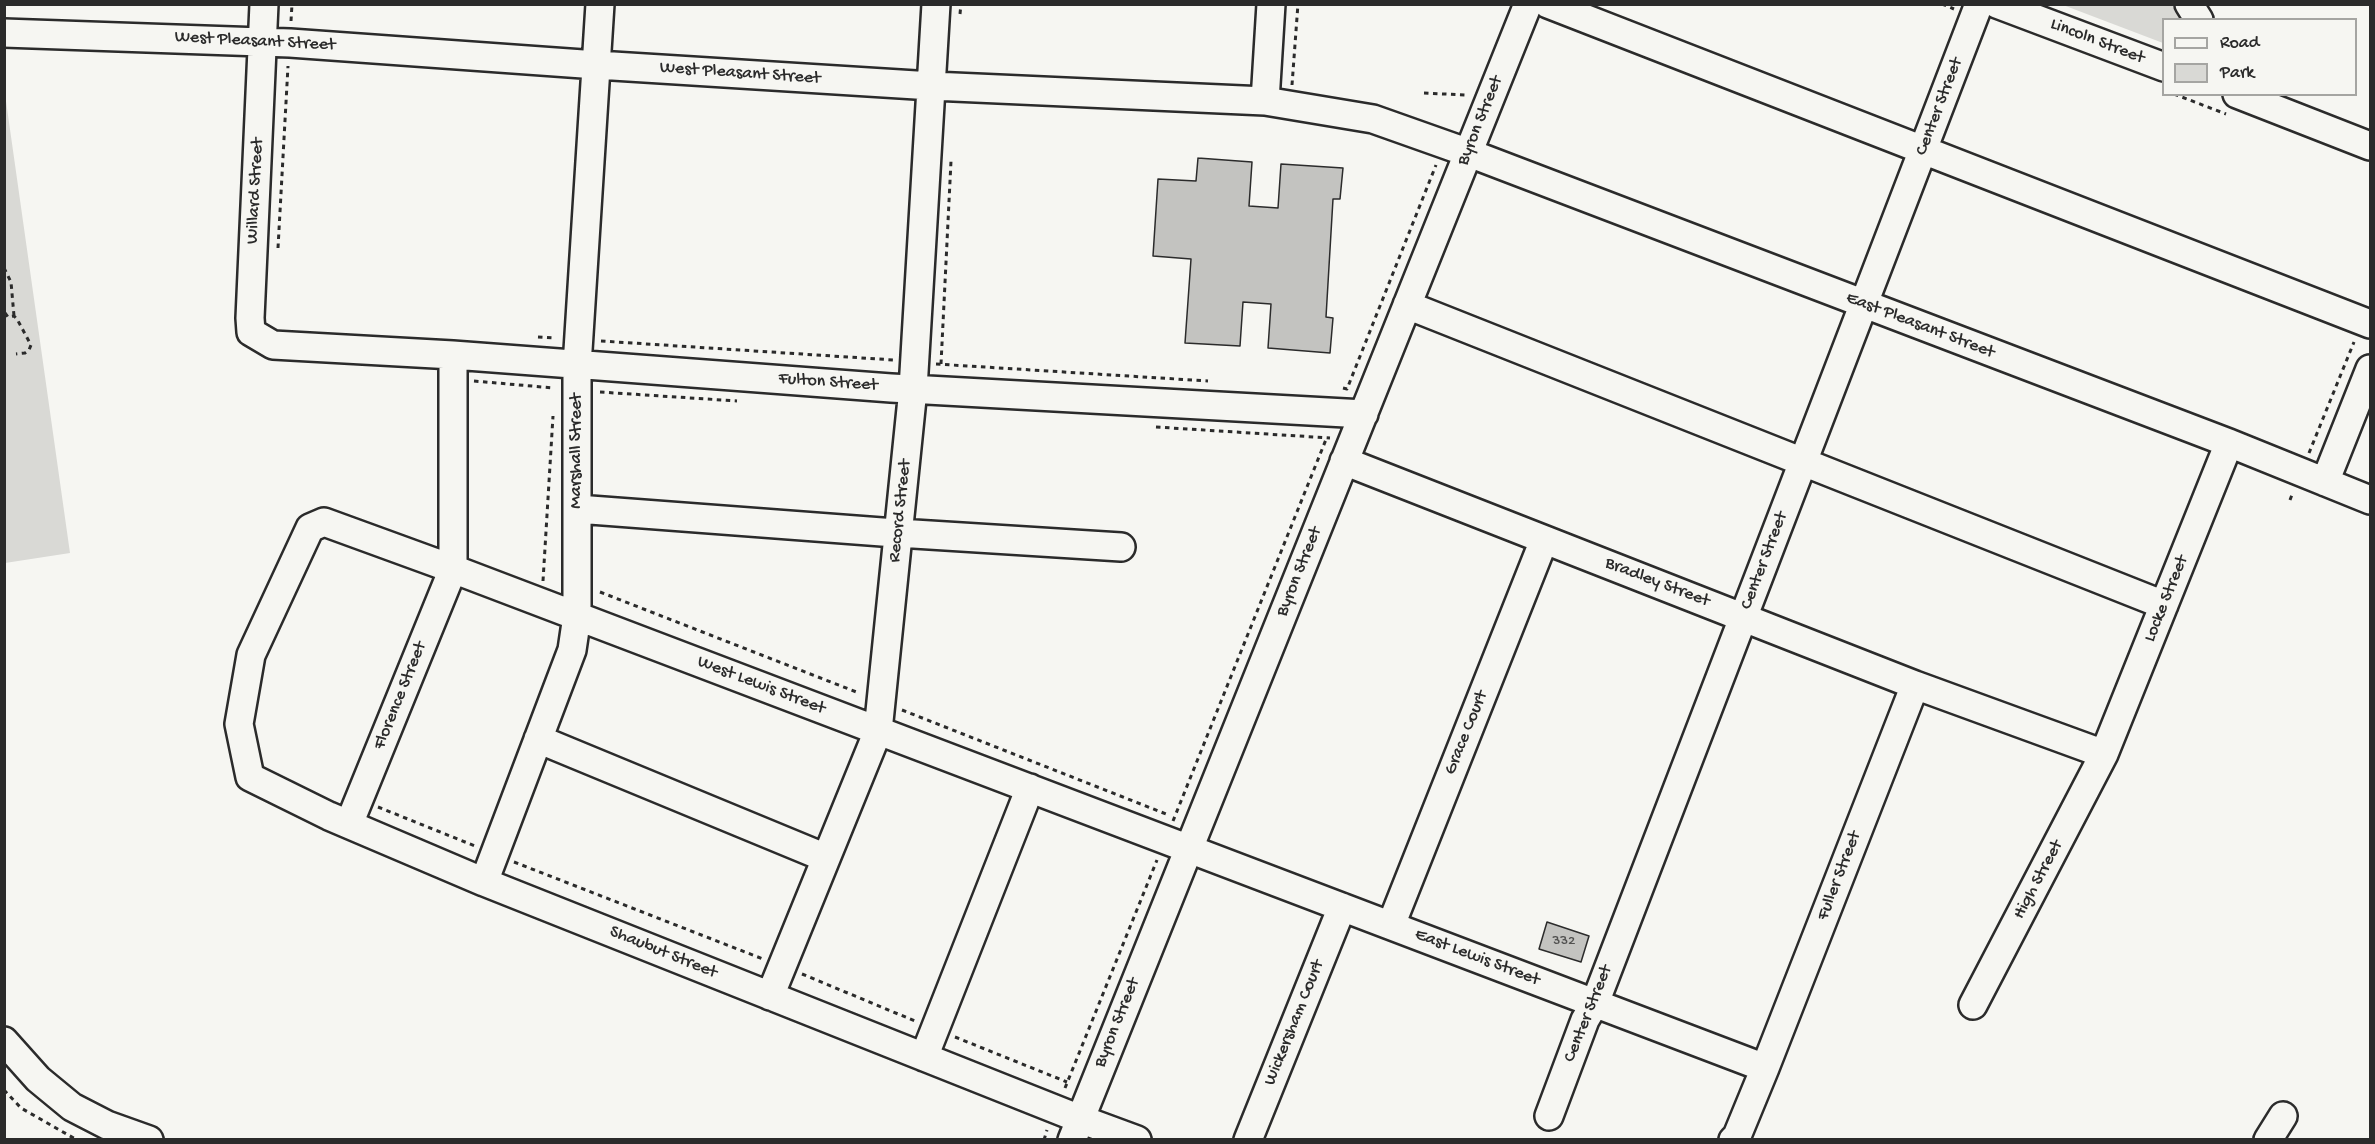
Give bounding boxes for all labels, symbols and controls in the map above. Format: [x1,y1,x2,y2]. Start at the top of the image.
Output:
street label: Lincoln Street [2047,14,2147,70]
legend [2162,18,2357,96]
street label: West Pleasant Street [174,27,336,57]
text: Road [2220,33,2259,54]
street label: Center Street [1911,55,1969,159]
street label: West Pleasant Street [659,58,821,90]
text: Park [2220,63,2254,84]
street label: Byron Street [1453,73,1509,169]
street label: Willard Street [242,137,270,245]
street label: East Pleasant Street [1843,288,1997,364]
street label: Fulton Street [778,369,878,397]
street label: Marshall Street [566,393,588,509]
street label: Record Street [885,458,917,564]
street label: Center Street [1736,509,1794,613]
street label: Byron Street [1272,524,1328,620]
street label: Locke Street [2140,552,2194,646]
street label: Bradley Street [1602,553,1712,613]
street label: Florence Street [370,639,432,753]
street label: West Lewis Street [694,652,828,720]
street label: Grace Court [1440,688,1494,778]
street label: Fuller Street [1813,828,1867,924]
street label: High Street [2009,837,2069,923]
street label: Shaubut Street [606,922,720,984]
street label: East Lewis Street [1411,924,1543,992]
house number: 332 [1553,933,1575,951]
street label: Wickersham Court [1260,957,1330,1089]
street label: Center Street [1560,962,1618,1066]
street label: Byron Street [1090,975,1146,1071]

